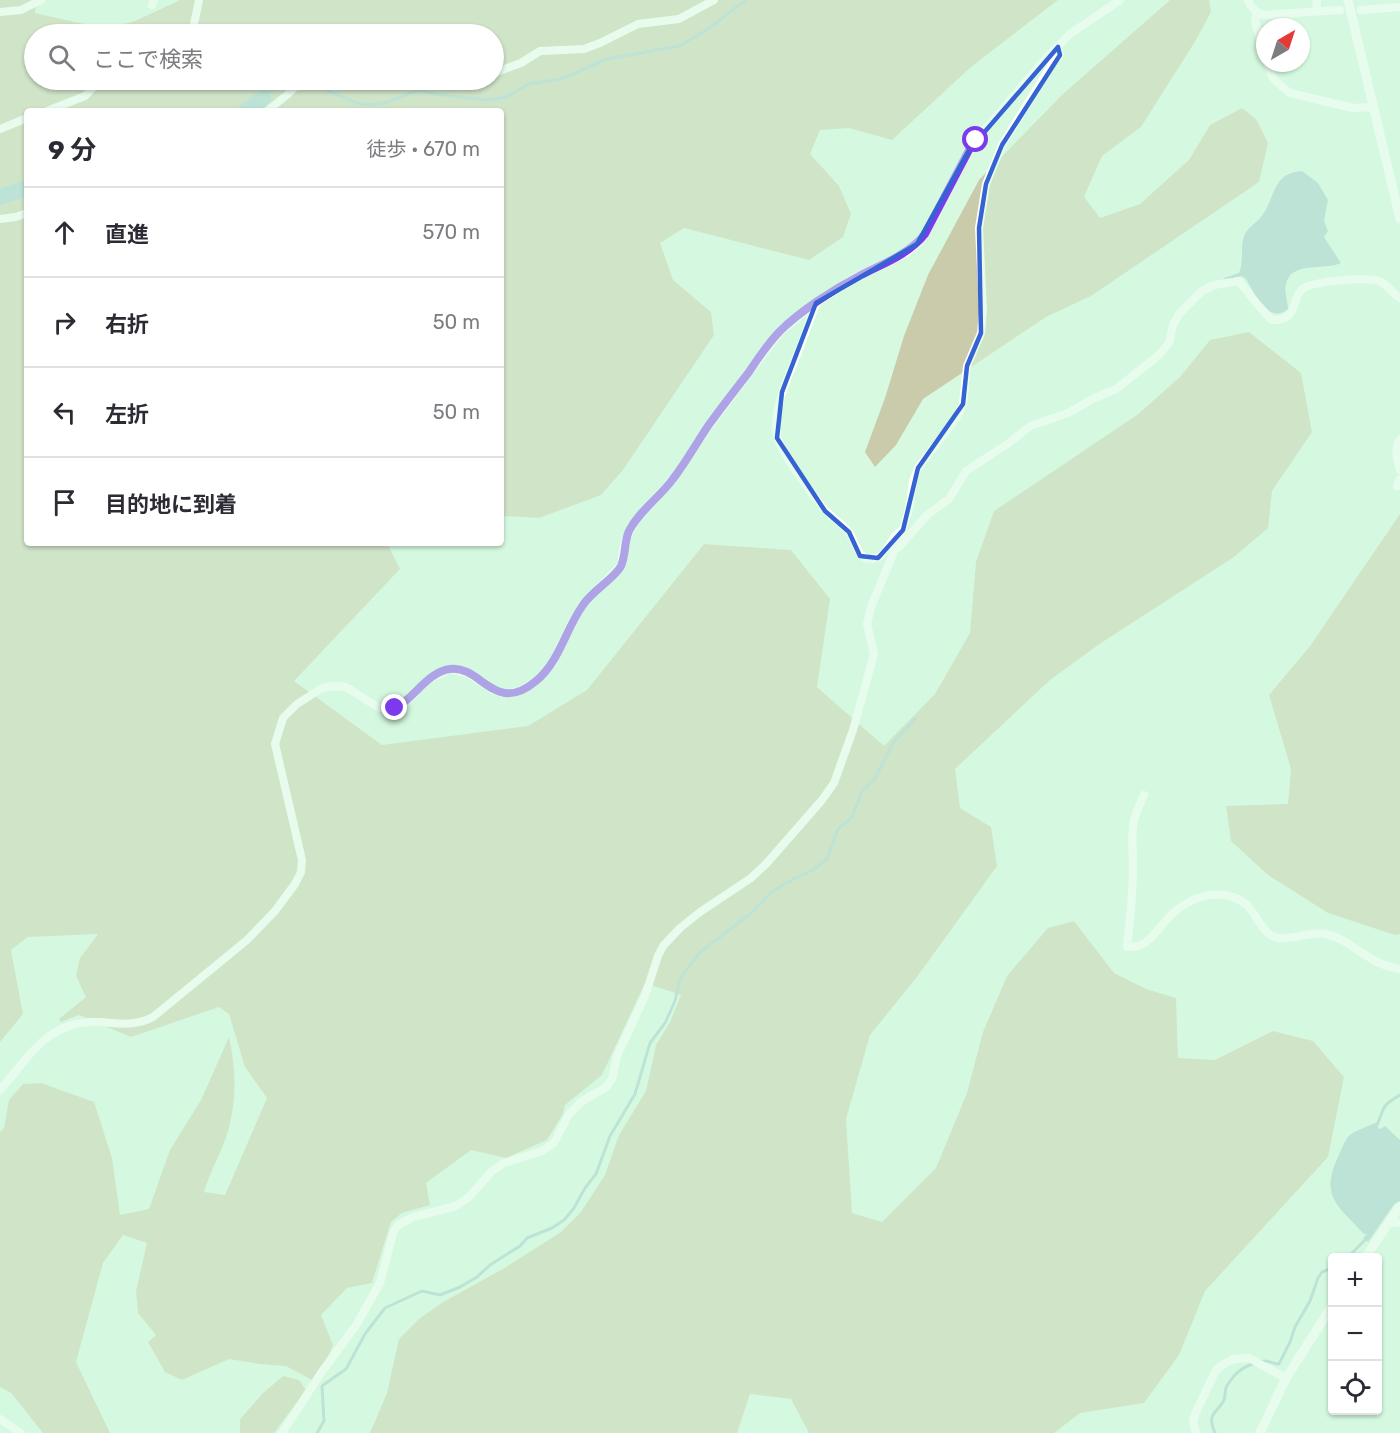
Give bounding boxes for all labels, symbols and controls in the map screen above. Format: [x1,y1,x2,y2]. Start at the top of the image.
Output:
north arrow [1256,18,1310,72]
search box [24,24,504,90]
icon: search [45,41,78,74]
text: ここで検索 [93,46,203,73]
route start [962,126,988,152]
text: 9 分 [48,135,96,166]
text: 徒歩 · 670 m [367,137,480,161]
icon: ahead [48,216,81,249]
text: 570 m [422,220,480,244]
text: 直進 [105,221,149,248]
icon: right [48,306,81,339]
text: 50 m [433,310,480,334]
text: 右折 [105,311,149,338]
icon: left [48,396,81,429]
text: 50 m [433,400,480,424]
text: 左折 [105,401,149,428]
icon: arrive [48,486,81,519]
text: 目的地に到着 [105,491,237,518]
route end [381,694,407,720]
map controls [1328,1253,1382,1415]
button: + [1328,1253,1382,1307]
button: − [1328,1307,1382,1361]
button: locate [1328,1361,1382,1415]

